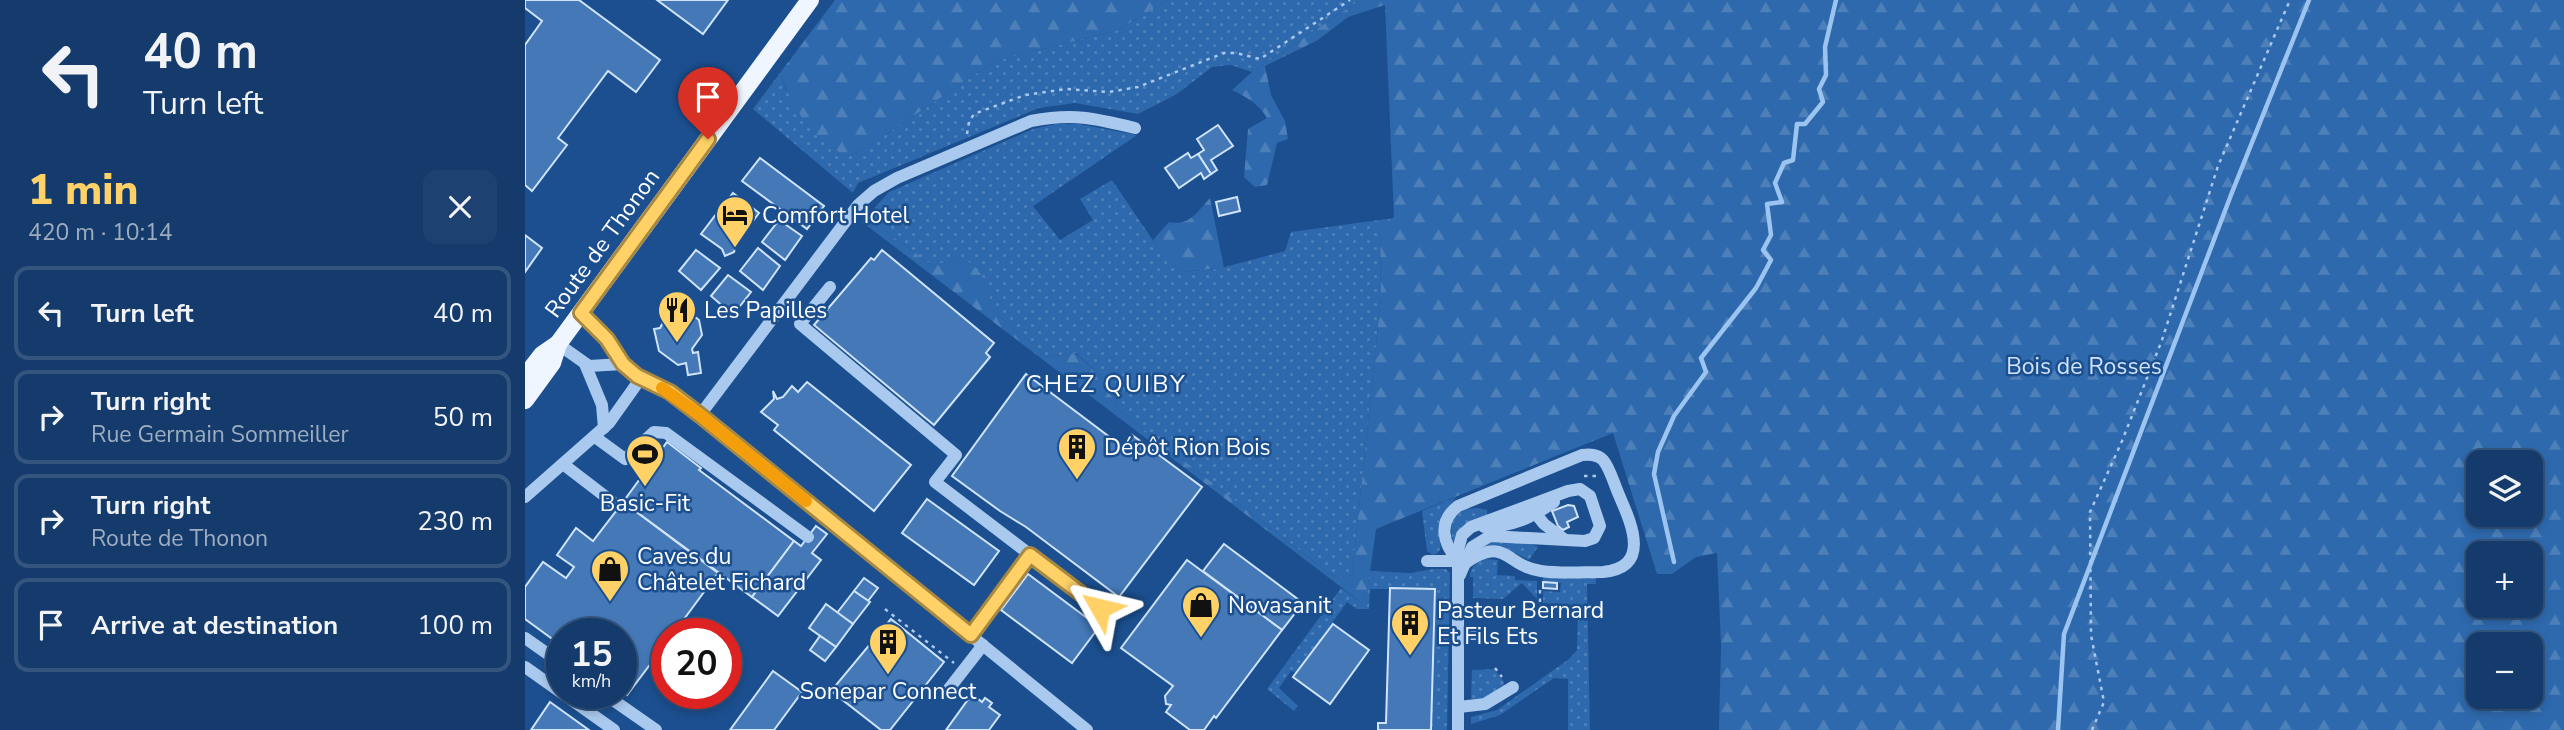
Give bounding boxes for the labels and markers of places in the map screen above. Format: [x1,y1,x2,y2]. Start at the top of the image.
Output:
pin [678,67,738,139]
hotel icon: Comfort Hotel [714,194,756,249]
place label: Comfort Hotel [762,200,909,231]
restaurant icon: Les Papilles [656,289,698,344]
place label: Les Papilles [704,295,827,326]
building icon: Dépôt Rion Bois [1056,426,1098,481]
place label: Dépôt Rion Bois [1104,432,1271,463]
sports icon: Basic-Fit [624,433,666,488]
place label: Basic-Fit [600,488,691,519]
place label: Caves du Châtelet Fichard [637,541,806,598]
shop icon: Caves du Châtelet Fichard [589,548,631,603]
shop icon: Novasanit [1180,584,1222,639]
place label: Novasanit [1228,590,1332,621]
place label: Pasteur Bernard Et Fils Ets [1437,595,1604,652]
building icon: Pasteur Bernard Et Fils Ets [1389,602,1431,657]
building icon: Sonepar Connect [867,621,909,676]
place label: Sonepar Connect [800,676,977,707]

